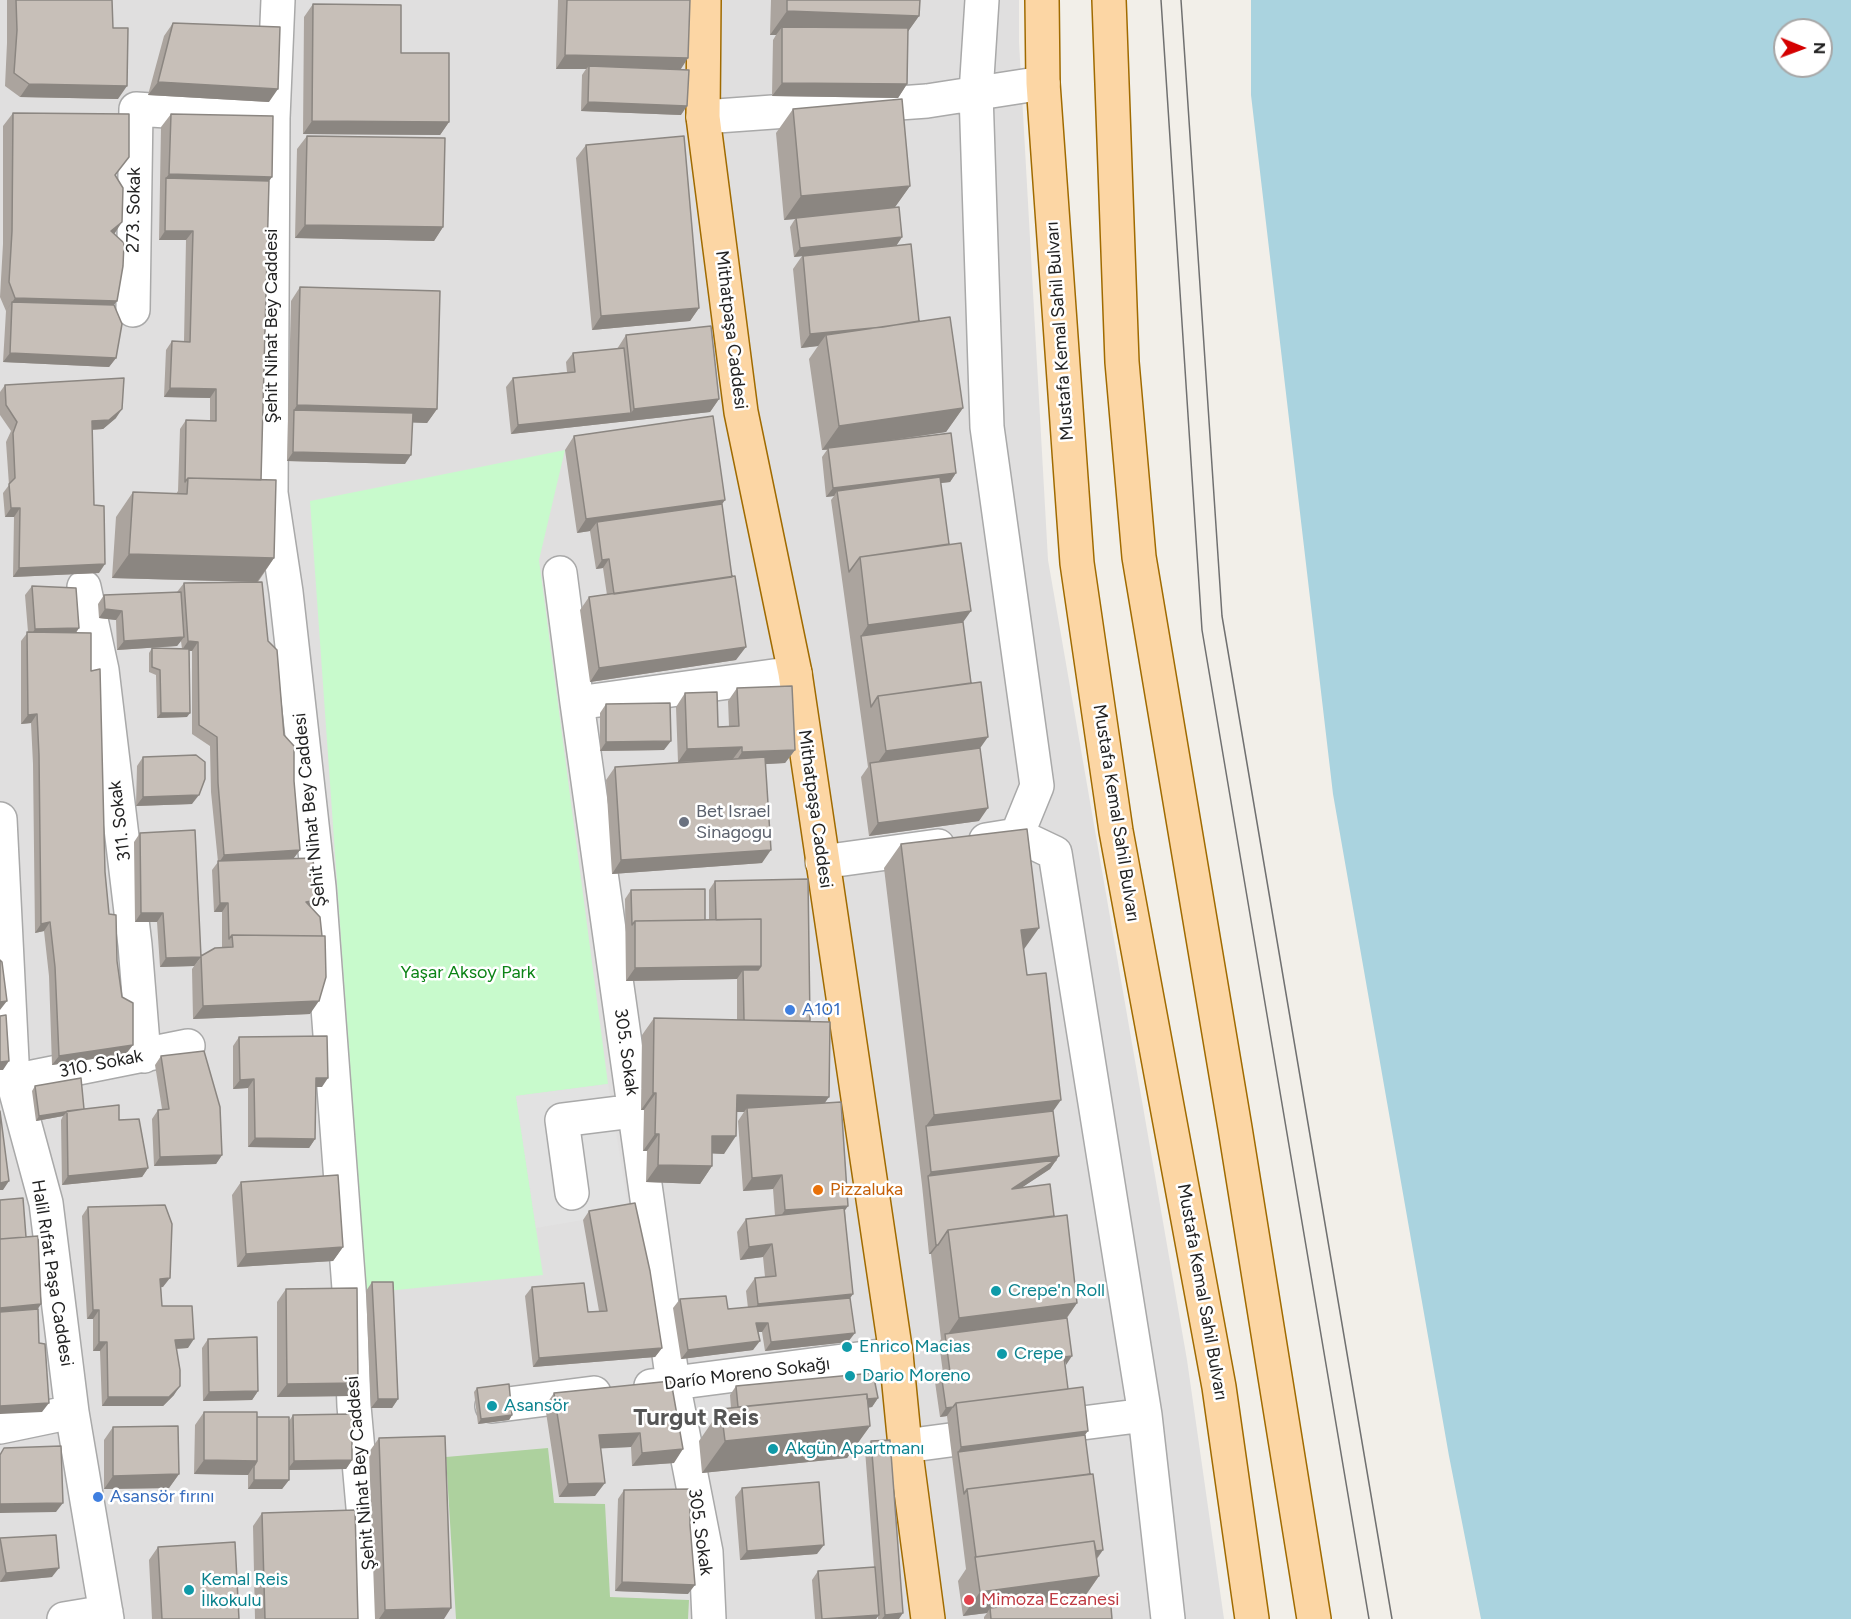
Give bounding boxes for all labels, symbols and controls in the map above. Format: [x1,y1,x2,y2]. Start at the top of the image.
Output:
north arrow [1773,18,1833,78]
text: N [1810,42,1829,55]
street label: 273. Sokak [122,167,146,253]
street label: Mustafa Kemal Sahil Bulvarı [1042,221,1078,441]
street label: Şehit Nihat Bey Caddesi [261,228,283,424]
street label: Mithatpaşa Caddesi [711,249,751,411]
street label: Mustafa Kemal Sahil Bulvarı [1088,703,1144,923]
street label: Şehit Nihat Bey Caddesi [289,712,331,908]
street label: Mithatpaşa Caddesi [793,728,837,890]
street label: 311. Sokak [104,780,136,862]
place label: Bet Israel Sinagogu [696,801,772,844]
marker: Bet Israel Sinagogu [677,815,691,829]
park label: Yaşar Aksoy Park [401,962,535,984]
place label: A101 [802,999,841,1021]
marker: A101 [783,1003,797,1017]
street label: 305. Sokak [609,1007,643,1097]
street label: 310. Sokak [57,1045,145,1083]
street label: Halil Rıfat Paşa Caddesi [27,1178,77,1368]
place label: Pizzaluka [830,1179,903,1201]
street label: Mustafa Kemal Sahil Bulvarı [1172,1182,1232,1402]
marker: Pizzaluka [811,1183,825,1197]
place label: Crepe'n Roll [1008,1280,1105,1302]
marker: Crepe'n Roll [989,1284,1003,1298]
place label: Enrico Macias [859,1336,970,1358]
marker: Enrico Macias [840,1340,854,1354]
place label: Crepe [1014,1343,1063,1365]
marker: Crepe [995,1347,1009,1361]
street label: Darío Moreno Sokağı [663,1353,831,1395]
place label: Dario Moreno [862,1365,971,1387]
marker: Dario Moreno [843,1369,857,1383]
street label: Şehit Nihat Bey Caddesi [342,1375,380,1571]
place label: Asansör [504,1395,569,1417]
marker: Asansör [485,1399,499,1413]
district label: Turgut Reis [633,1404,759,1432]
place label: Akgün Apartmanı [785,1438,924,1460]
marker: Akgün Apartmanı [766,1442,780,1456]
place label: Asansör fırını [110,1486,214,1508]
street label: 305. Sokak [683,1487,717,1577]
marker: Asansör fırını [91,1490,105,1504]
place label: Kemal Reis İlkokulu [201,1569,288,1612]
marker: Kemal Reis İlkokulu [182,1583,196,1597]
place label: Mimoza Eczanesi [981,1589,1119,1611]
marker: Mimoza Eczanesi [962,1593,976,1607]

